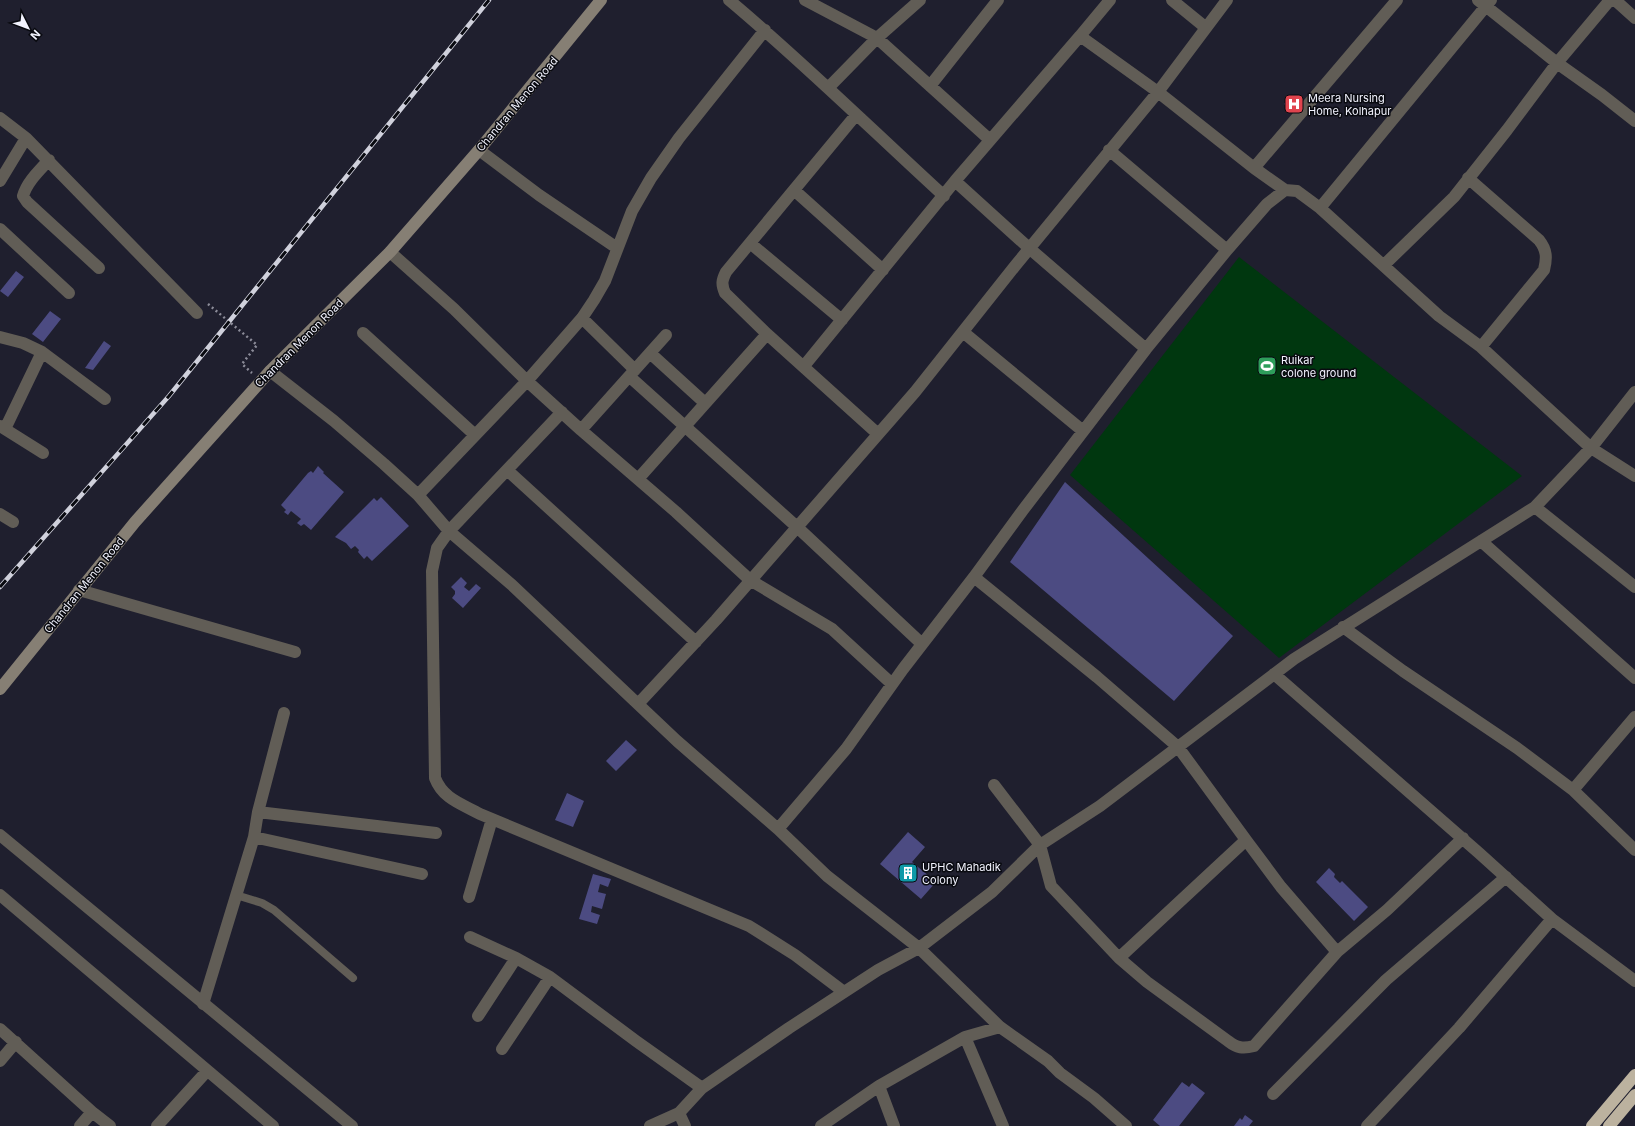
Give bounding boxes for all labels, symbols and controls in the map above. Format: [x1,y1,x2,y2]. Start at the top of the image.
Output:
north arrow [8,8,48,48]
text: N [27,27,43,42]
street label: Chandran Menon Road [473,54,561,154]
place label: Meera Nursing Home, Kolhapur [1308,91,1391,118]
hospital icon: Meera Nursing Home, Kolhapur [1283,93,1305,115]
street label: Chandran Menon Road [252,296,346,390]
place label: Ruikar colone ground [1281,353,1356,380]
sports icon: Ruikar colone ground [1256,355,1278,377]
street label: Chandran Menon Road [41,534,127,636]
place label: UPHC Mahadik Colony [922,860,1001,887]
building icon: UPHC Mahadik Colony [897,862,919,884]

